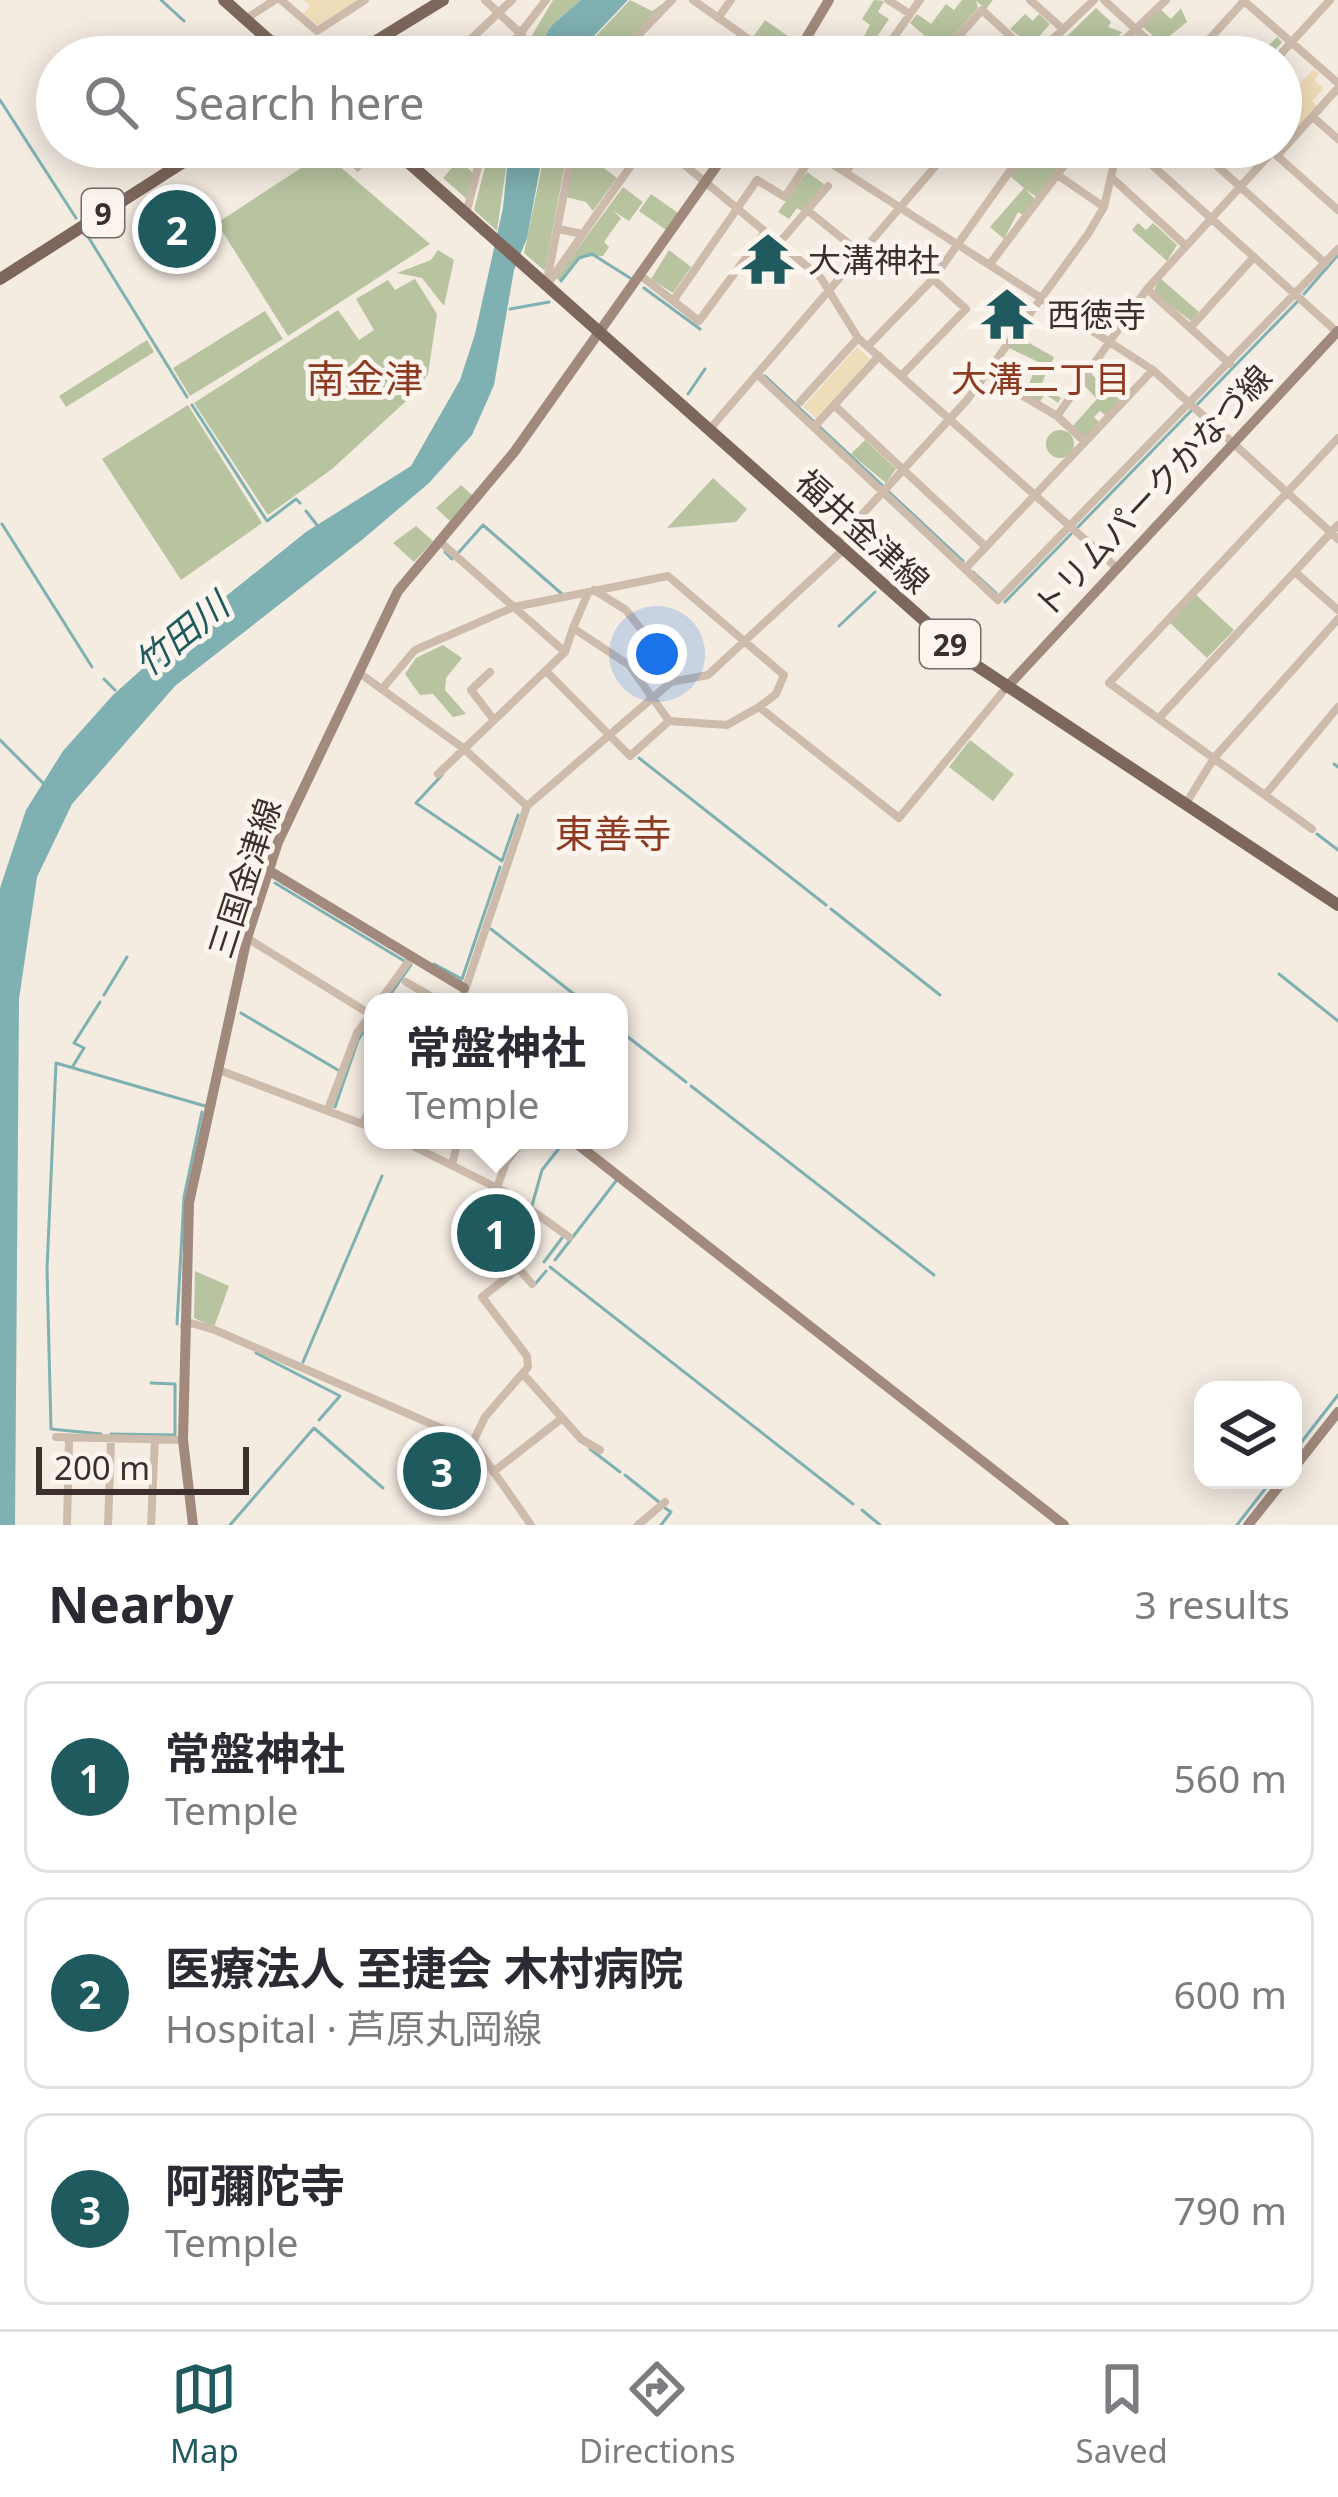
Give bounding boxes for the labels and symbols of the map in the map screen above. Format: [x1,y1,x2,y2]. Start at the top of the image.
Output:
pin: 2 [138,184,216,274]
road number: 9 [82,189,124,237]
temple icon: 大溝神社 [739,230,797,288]
place label: 大溝神社 [808,237,940,282]
temple icon: 西徳寺 [978,285,1036,343]
place label: 西徳寺 [1047,292,1146,337]
district label: 南金津 [306,351,424,404]
district label: 大溝二丁目 [951,354,1131,403]
street label: トリムパークかなづ線 [1023,355,1281,627]
street label: 福井金津線 [787,459,939,603]
water label: 竹田川 [124,578,241,687]
road number: 29 [920,620,980,668]
your location [627,624,687,684]
street label: 三国金津線 [197,793,291,963]
district label: 東善寺 [554,806,672,859]
pin: 1 [457,1188,535,1278]
pin: 3 [403,1426,481,1516]
scale bar [36,1441,249,1494]

